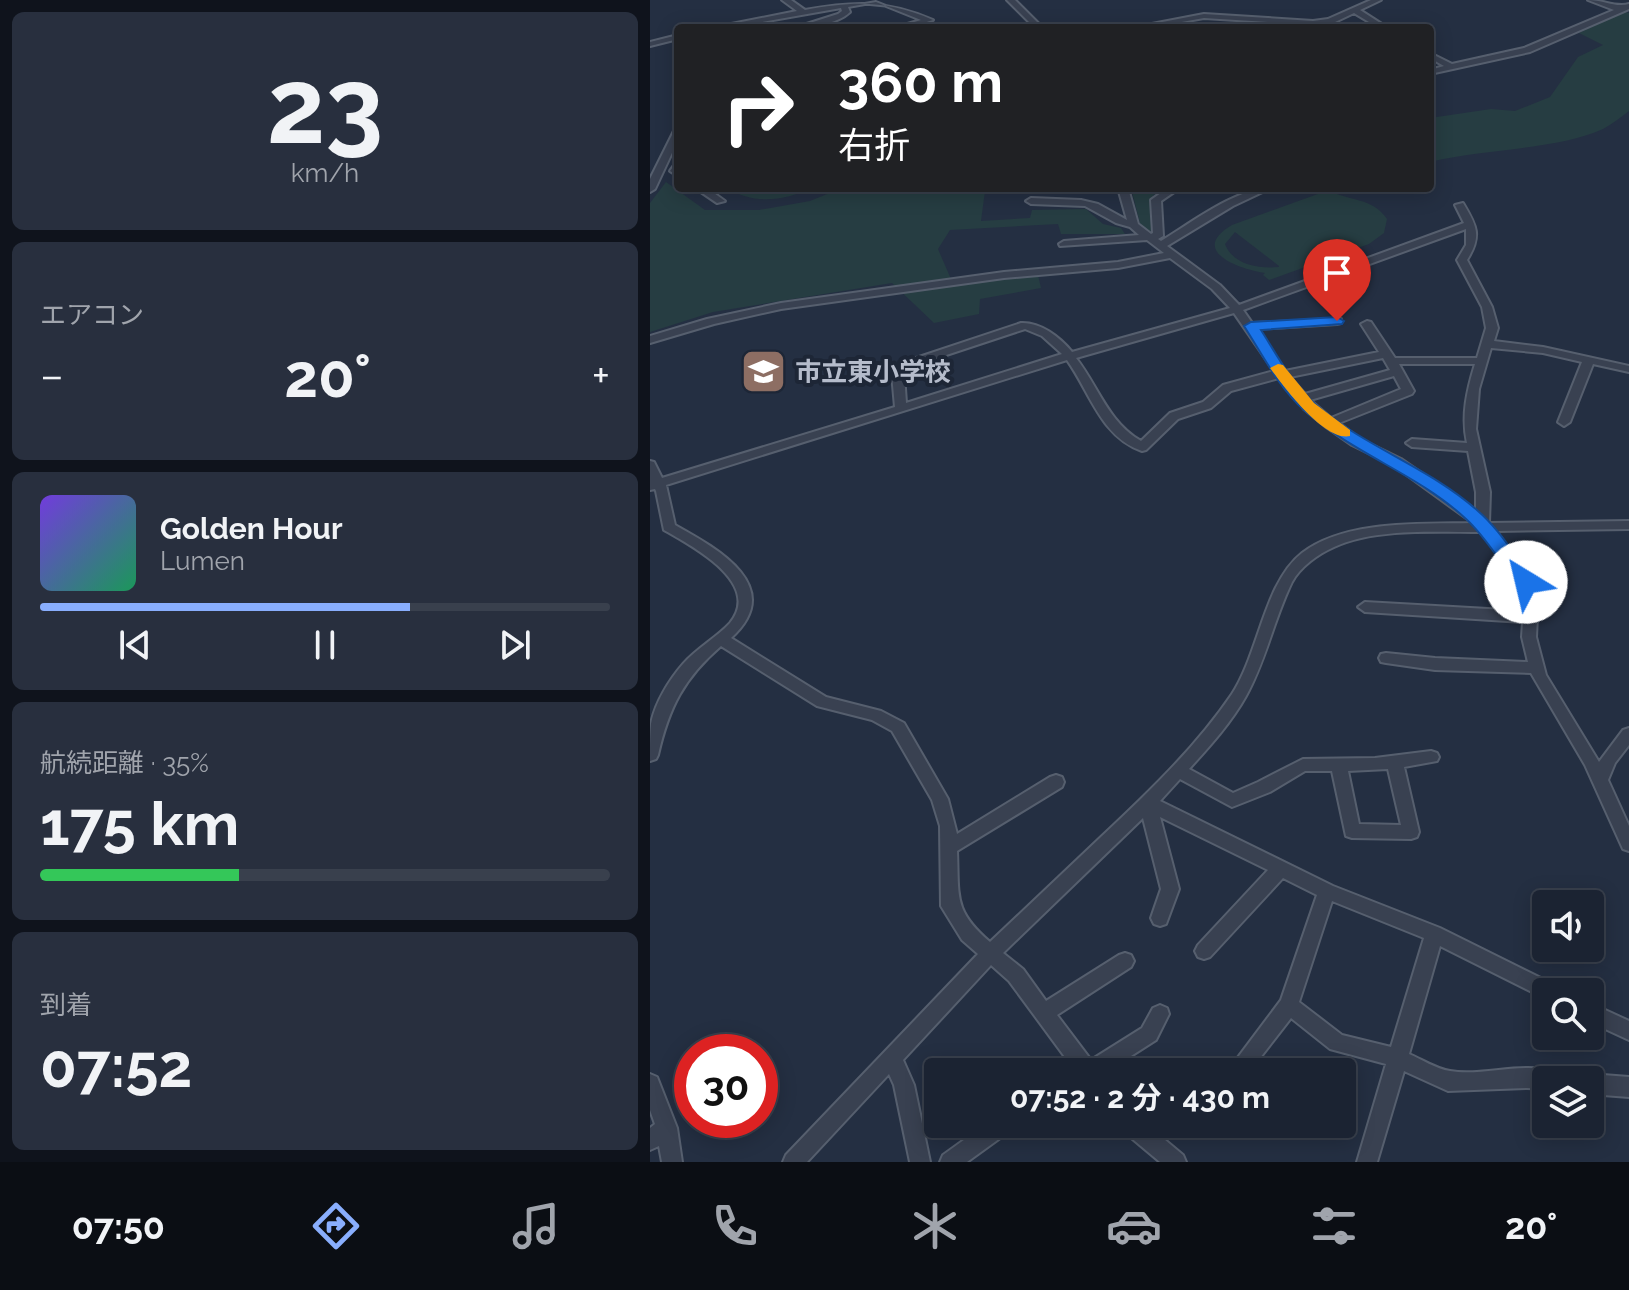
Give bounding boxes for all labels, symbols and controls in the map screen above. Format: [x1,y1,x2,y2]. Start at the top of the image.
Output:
text: 23 [267,45,383,167]
text: 360 m [838,49,1003,115]
icon: right [706,56,810,160]
text: 右折 [838,124,910,166]
text: km/h [291,158,359,188]
pin [1303,239,1371,321]
icon: arrive [1315,251,1359,295]
text: エアコン [40,300,144,330]
text: 20° [284,341,371,411]
school or university icon: 市立東小学校 [740,348,788,396]
text: − [40,350,64,401]
text: + [592,350,610,401]
place label: 市立東小学校 [795,357,951,387]
text: Golden Hour [160,511,343,546]
position arrow [1484,540,1568,624]
text: Lumen [160,546,245,576]
icon: previous [113,623,157,667]
icon: pause [303,623,347,667]
icon: next [493,623,537,667]
text: 航続距離 · 35% [40,748,209,778]
text: 175 km [40,789,239,859]
map controls [1532,890,1604,1138]
button: sound [1532,890,1604,962]
button: search [1532,978,1604,1050]
text: 到着 [40,990,92,1020]
text: 07:52 [40,1031,192,1101]
speed limit sign: 30 [674,1034,778,1138]
button: layers [1532,1066,1604,1138]
text: 07:52 · 2 分 · 430 m [1010,1080,1270,1115]
icon: directions [308,1198,364,1254]
icon: music [508,1198,564,1254]
icon: phone [707,1198,763,1254]
icon: climate [907,1198,963,1254]
icon: car [1106,1198,1162,1254]
icon: filters [1306,1198,1362,1254]
text: 07:50 [72,1205,165,1247]
text: 20° [1505,1205,1557,1247]

